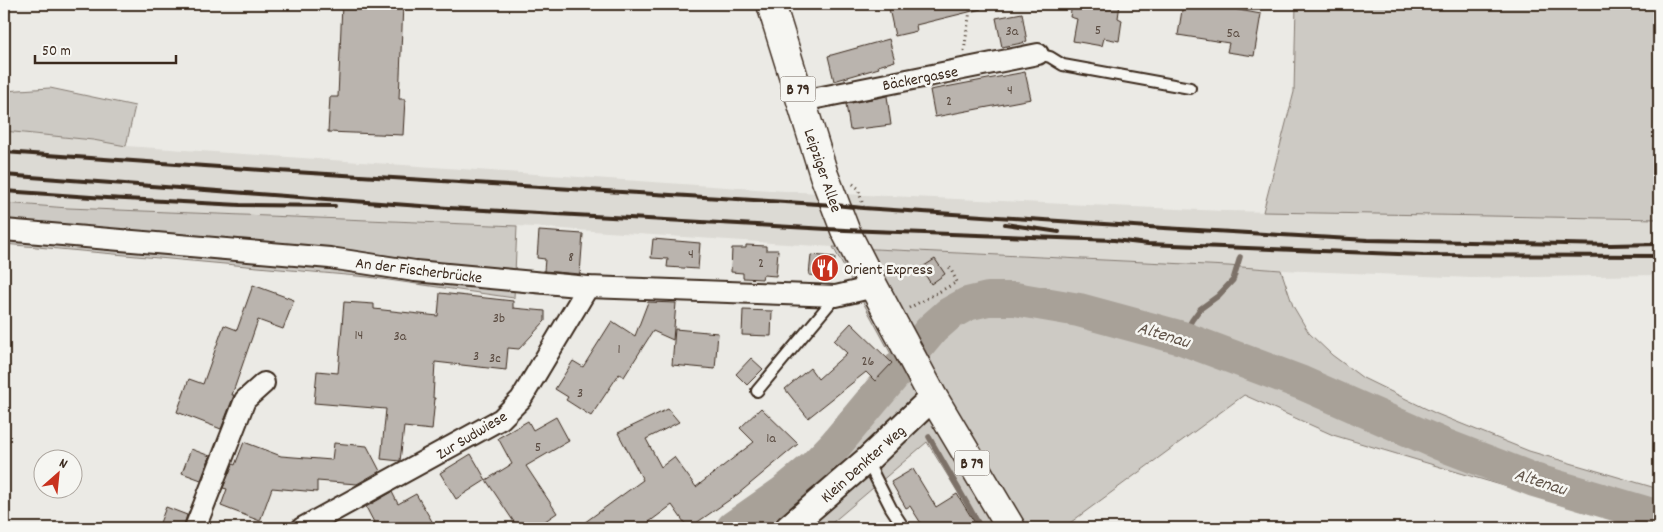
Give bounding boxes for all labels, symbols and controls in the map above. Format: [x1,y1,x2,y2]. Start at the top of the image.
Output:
house number: 5 [1095,21,1101,41]
house number: 3a [1006,22,1019,42]
house number: 5a [1226,24,1240,44]
scale bar [35,32,176,64]
text: 50 m [42,41,71,63]
street label: Bäckergasse [881,61,960,98]
road number: B 79 [780,76,816,102]
house number: 4 [1007,81,1013,101]
house number: 2 [946,92,952,112]
street label: Leipziger Allee [797,126,847,216]
house number: 4 [688,245,694,265]
house number: 8 [568,248,574,268]
street label: An der Fischerbrücke [354,252,483,291]
restaurant icon: Orient Express [810,253,840,283]
house number: 2 [758,254,764,274]
place label: Orient Express [844,259,933,282]
house number: 3b [493,309,505,329]
water label: Altenau [1134,317,1194,356]
house number: 14 [355,326,363,346]
house number: 3a [394,327,407,347]
house number: 1 [617,340,621,360]
house number: 3 [473,347,479,367]
house number: 3c [489,349,501,369]
house number: 26 [862,352,875,372]
house number: 3 [577,384,583,404]
street label: Zur Sudwiese [432,406,512,466]
street label: Klein Denkter Weg [816,420,911,509]
house number: 1a [766,429,776,449]
house number: 5 [535,438,541,458]
north arrow [32,450,82,500]
road number: B 79 [954,450,990,476]
text: N [55,454,71,475]
water label: Altenau [1511,463,1571,504]

